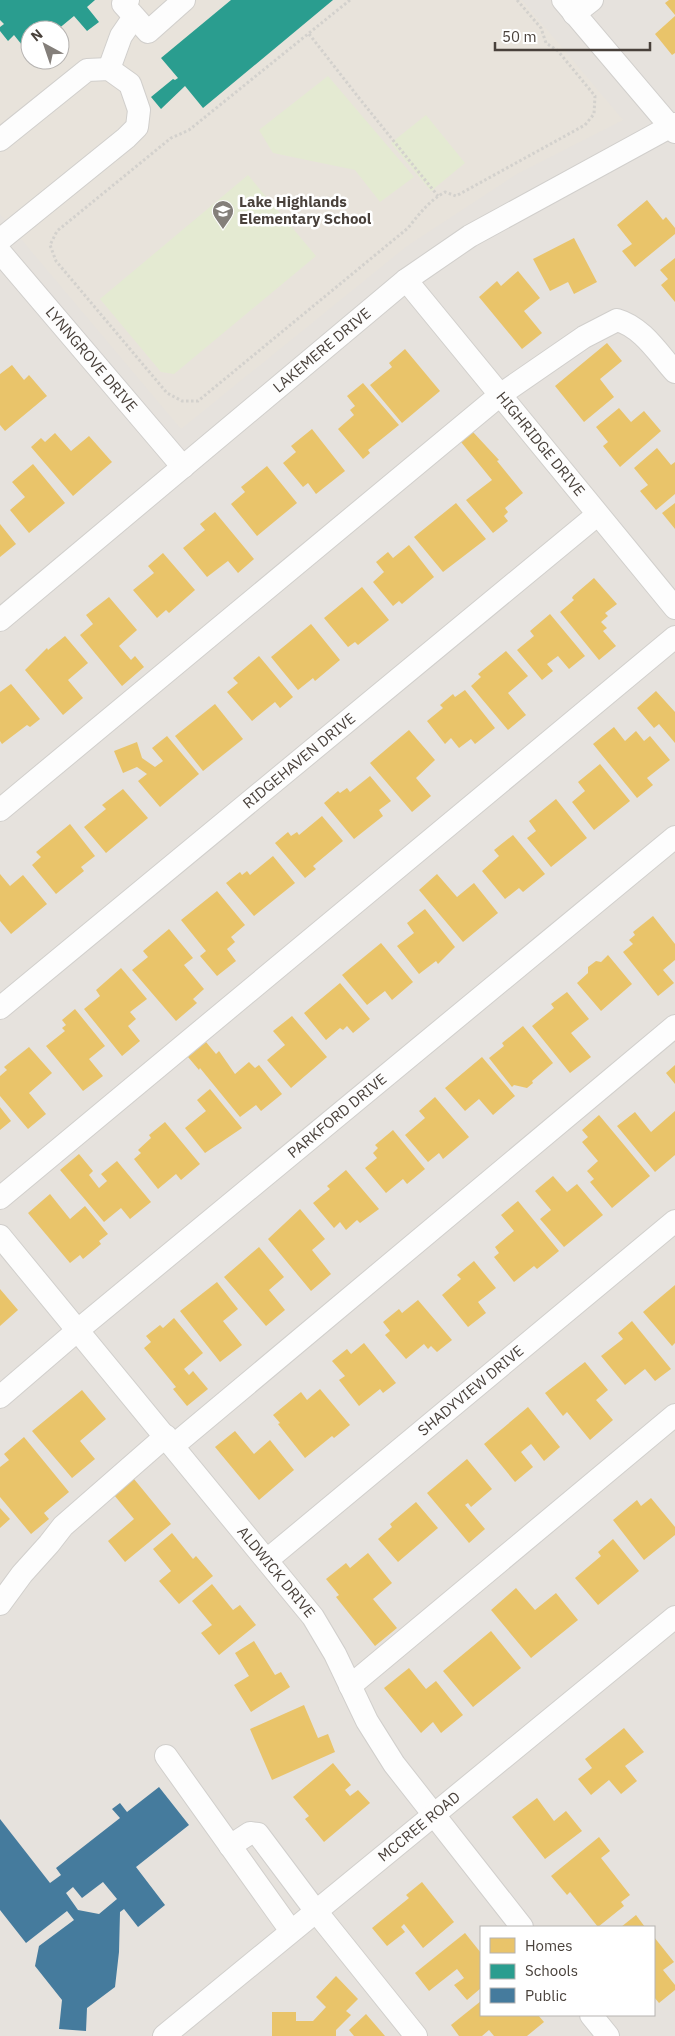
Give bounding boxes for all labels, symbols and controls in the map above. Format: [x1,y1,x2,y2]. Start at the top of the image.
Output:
north arrow [20,20,70,70]
scale bar [495,20,650,52]
text: N [27,25,46,45]
text: 50 m [502,27,537,46]
place label: Lake Highlands Elementary School [239,192,372,228]
school or university icon: Lake Highlands Elementary School [211,199,235,230]
street label: LYNNGROVE DRIVE [42,303,142,415]
street label: LAKEMERE DRIVE [269,303,375,396]
street label: HIGHRIDGE DRIVE [492,387,589,500]
street label: RIDGEHAVEN DRIVE [239,709,359,813]
street label: PARKFORD DRIVE [284,1069,390,1162]
street label: SHADYVIEW DRIVE [414,1341,527,1440]
street label: ALDWICK DRIVE [233,1522,320,1621]
street label: MCCREE ROAD [374,1787,464,1866]
legend [480,1926,655,2016]
text: Homes [525,1936,573,1955]
text: Schools [525,1961,578,1980]
text: Public [525,1986,567,2005]

